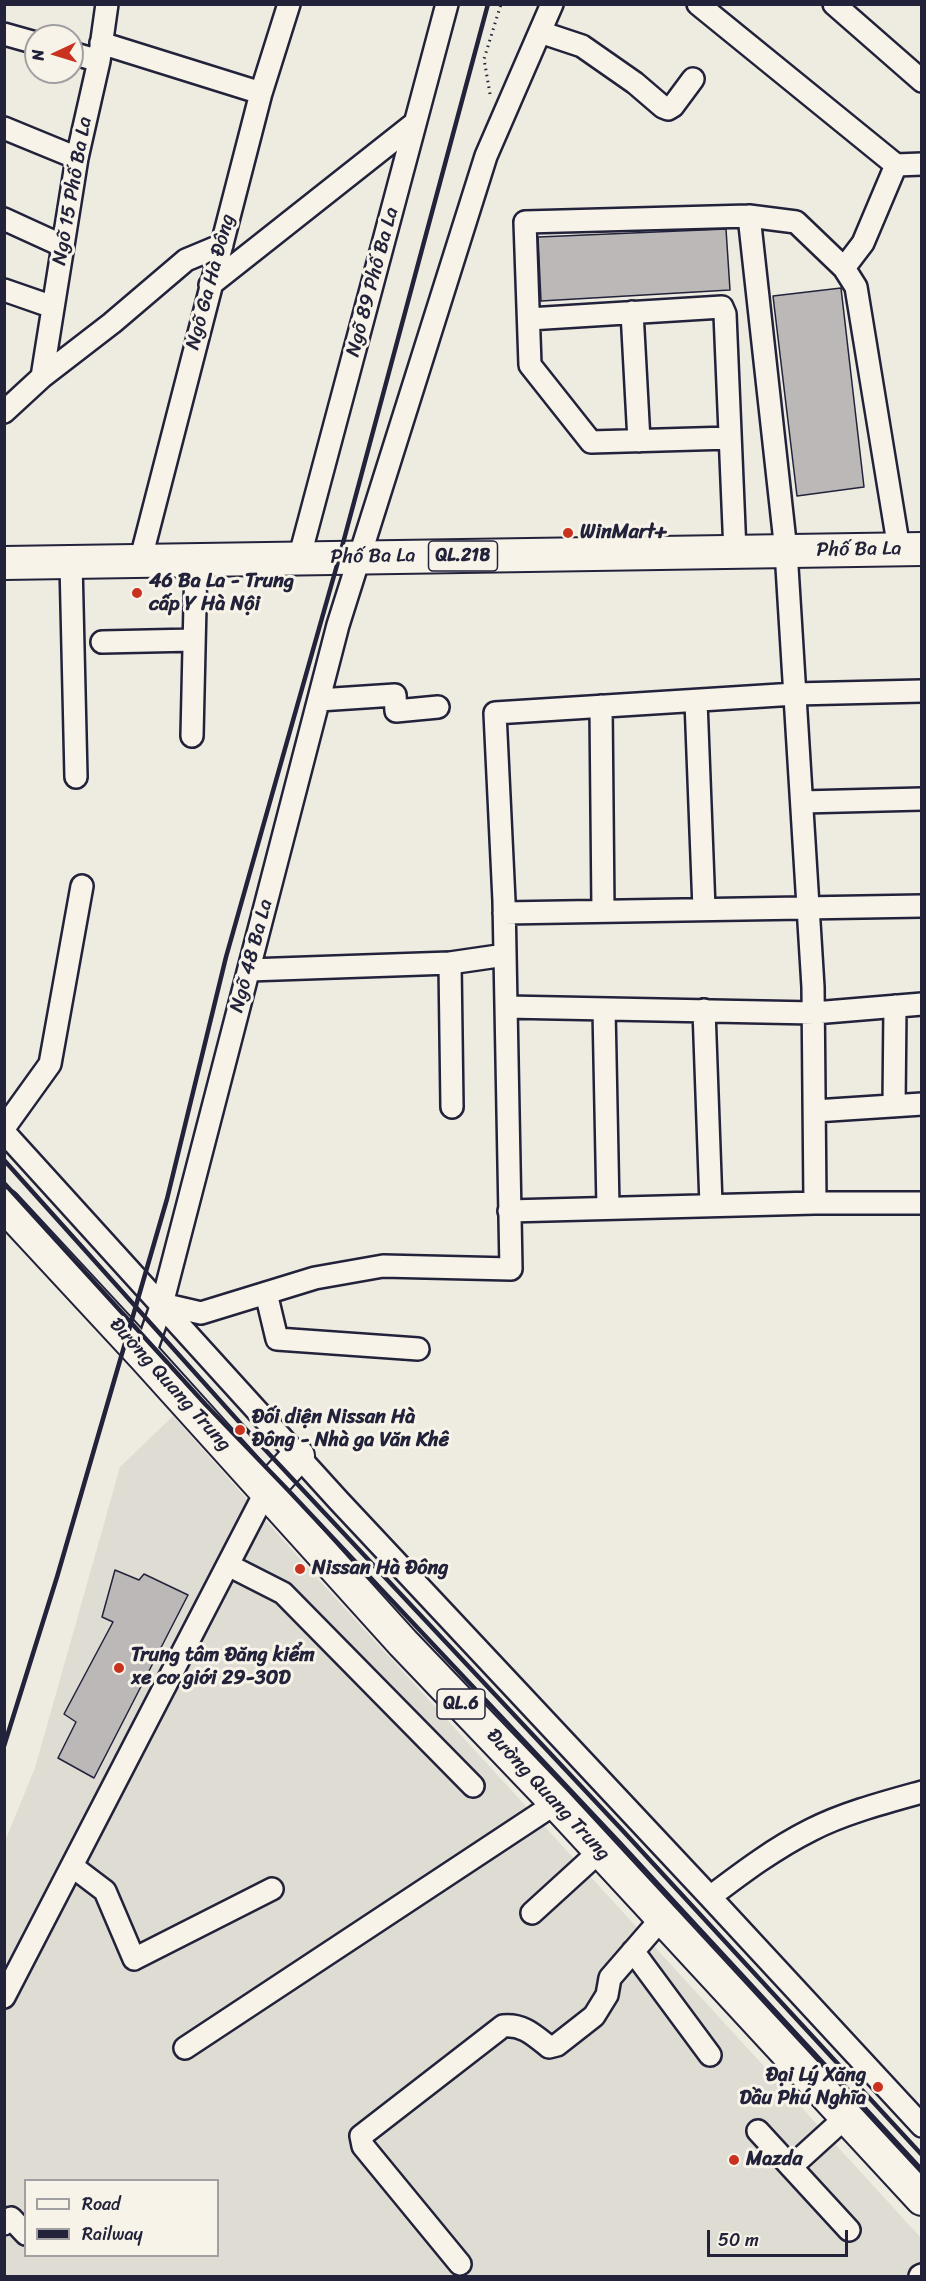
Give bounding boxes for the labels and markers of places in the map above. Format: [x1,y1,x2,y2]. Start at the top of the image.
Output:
place label: WinMart+ [580,521,667,545]
marker: WinMart+ [561,526,575,540]
place label: 46 Ba La - Trung cấp Y Hà Nội [149,570,294,617]
marker: 46 Ba La - Trung cấp Y Hà Nội [130,586,144,600]
place label: Đối diện Nissan Hà Đông - Nhà ga Văn Khê [252,1406,449,1453]
marker: Đối diện Nissan Hà Đông - Nhà ga Văn Khê [233,1423,247,1437]
place label: Nissan Hà Đông [312,1557,448,1581]
marker: Nissan Hà Đông [293,1562,307,1576]
place label: Trung tâm Đăng kiểm xe cơ giới 29-30D [131,1644,315,1691]
marker: Trung tâm Đăng kiểm xe cơ giới 29-30D [112,1661,126,1675]
place label: Đại Lý Xăng Dầu Phú Nghĩa [740,2064,866,2111]
marker: Đại Lý Xăng Dầu Phú Nghĩa [871,2080,885,2094]
place label: Mazda [746,2148,802,2172]
marker: Mazda [727,2153,741,2167]

